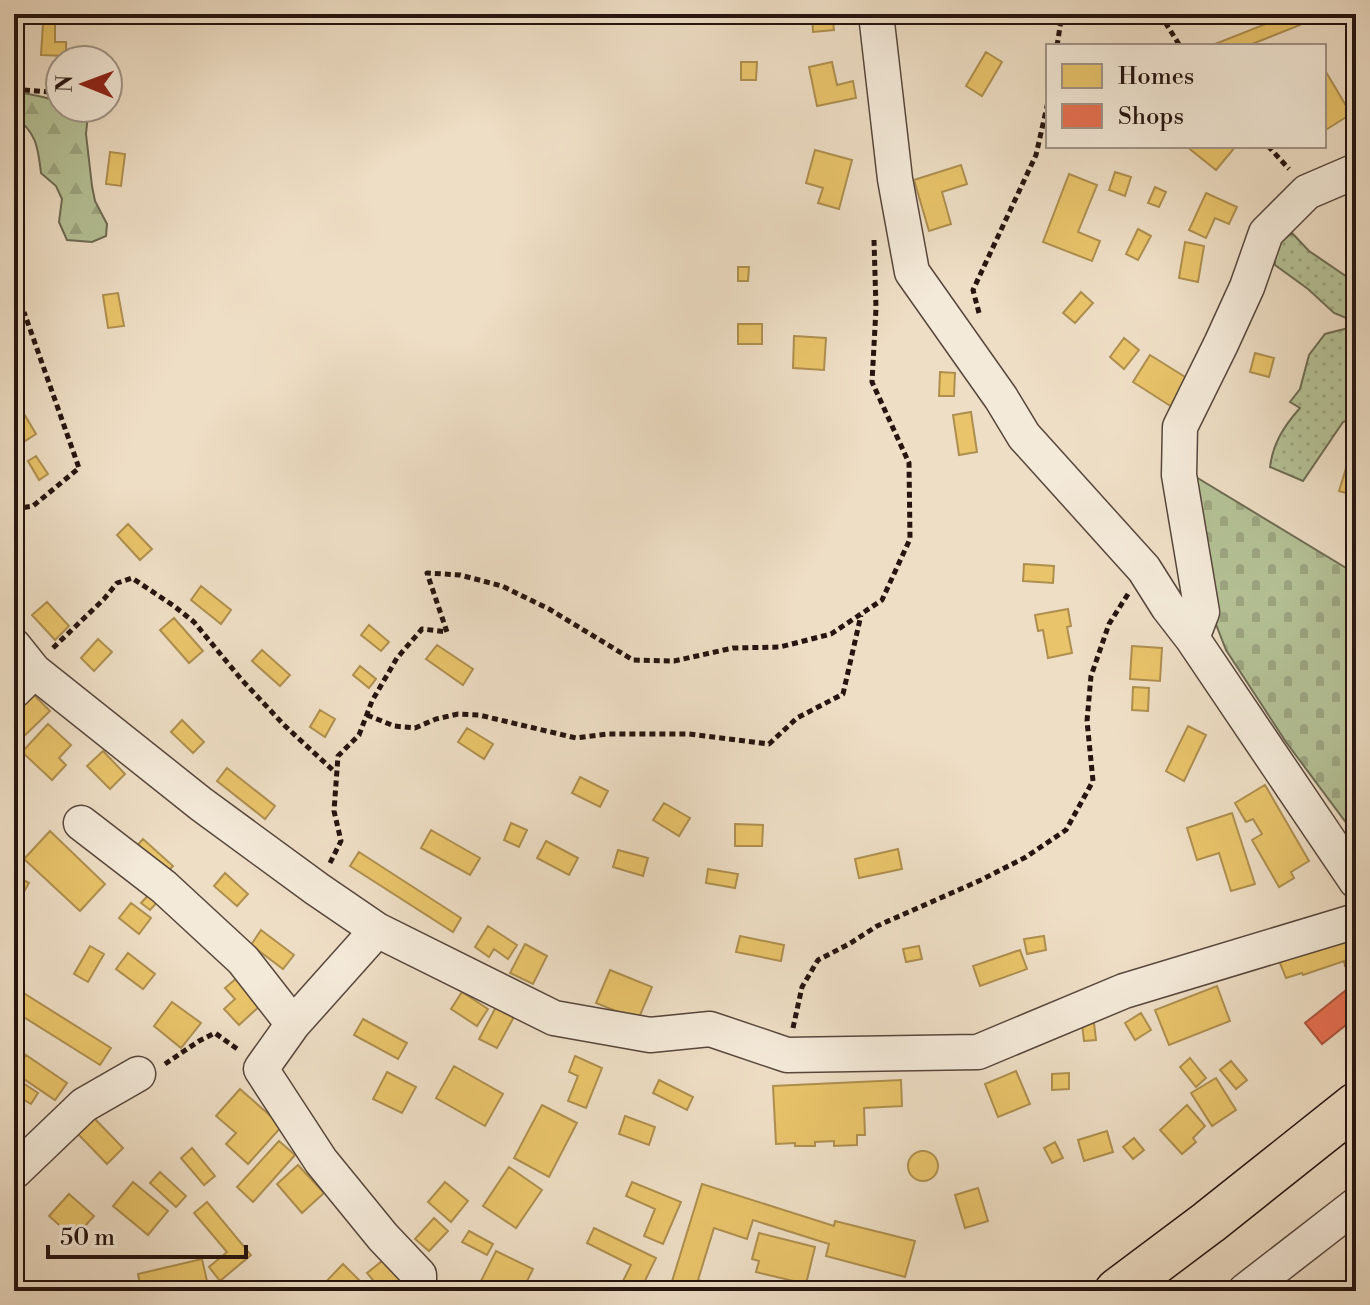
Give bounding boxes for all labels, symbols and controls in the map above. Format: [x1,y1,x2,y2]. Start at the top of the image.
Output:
north arrow [44,44,124,124]
legend [1046,44,1326,148]
text: Homes [1118,62,1194,92]
text: N [52,74,79,93]
text: Shops [1118,102,1184,132]
scale bar [48,1209,246,1259]
text: 50 m [60,1223,115,1253]

